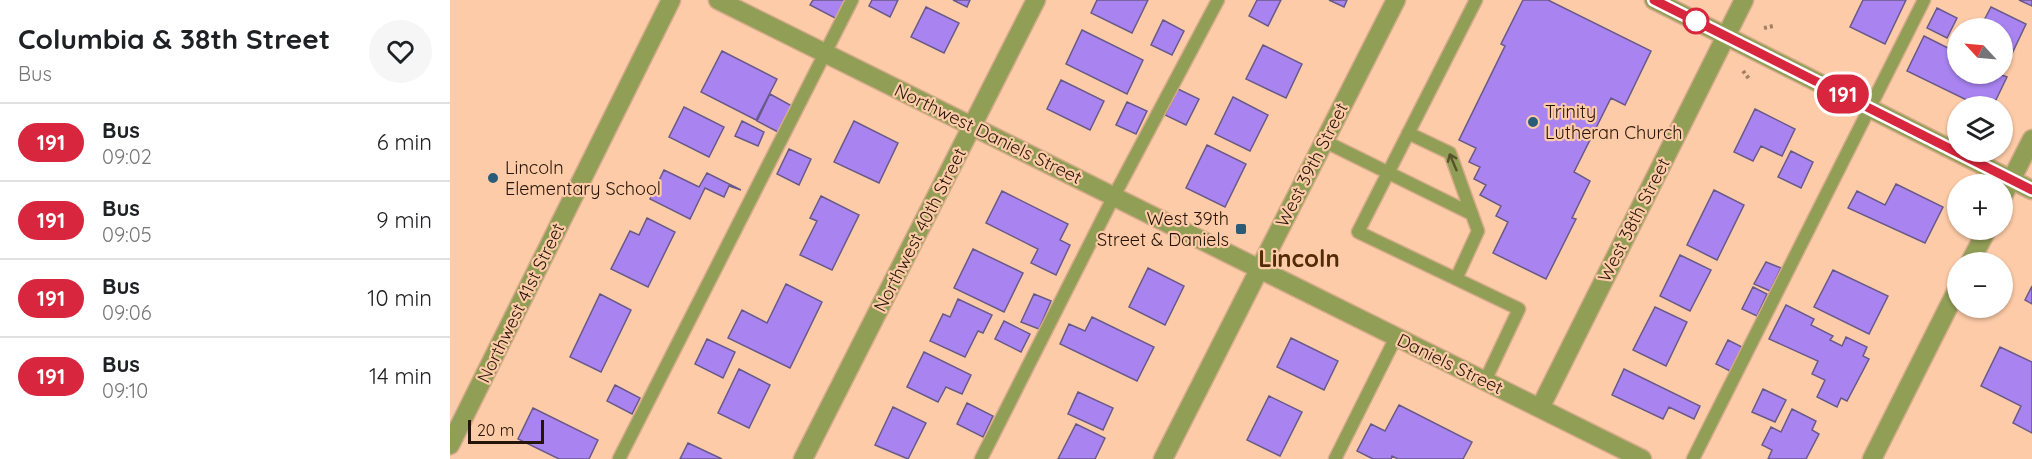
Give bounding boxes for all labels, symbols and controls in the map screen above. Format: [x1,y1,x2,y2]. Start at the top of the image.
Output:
unlabelled marker [1683,8,1709,34]
north arrow [1947,18,2013,84]
map controls [1947,18,2013,318]
button: heart [369,20,432,83]
text: Columbia & 38th Street [18,21,330,56]
text: Bus [18,61,52,86]
line badge: 191 [1808,74,1878,113]
street label: Northwest Daniels Street [891,78,1086,189]
text: 191 [1829,81,1857,107]
button: layers [1947,96,2013,162]
street label: West 39th Street [1270,99,1353,231]
place label: Trinity Lutheran Church [1545,100,1683,144]
marker: Trinity Lutheran Church [1526,115,1540,129]
text: Bus [102,116,140,144]
text: 6 min [377,128,432,156]
text: 191 [37,129,65,155]
text: 09:02 [102,144,152,169]
street label: Northwest 40th Street [868,144,971,316]
one-way arrow [1446,154,1458,172]
street label: West 38th Street [1592,154,1675,286]
place label: Lincoln Elementary School [505,156,661,200]
marker: Lincoln Elementary School [486,171,500,185]
button: + [1947,174,2013,240]
text: Bus [102,194,140,222]
text: 9 min [376,206,432,234]
text: 191 [37,207,65,233]
place label: West 39th Street & Daniels [1097,207,1229,251]
street label: Northwest 41st Street [472,219,569,386]
text: 09:05 [102,222,152,247]
marker: West 39th Street & Daniels [1234,222,1248,236]
district label: Lincoln [1258,243,1340,273]
button: − [1947,252,2013,318]
text: Bus [102,272,140,300]
text: 10 min [367,284,432,312]
text: 191 [37,285,65,311]
text: 09:06 [102,300,151,325]
street label: Daniels Street [1394,328,1507,399]
text: Bus [102,350,140,378]
text: 14 min [369,362,432,390]
text: 191 [37,363,65,389]
text: 09:10 [102,378,148,403]
scale bar [468,417,544,444]
text: 20 m [477,420,514,440]

